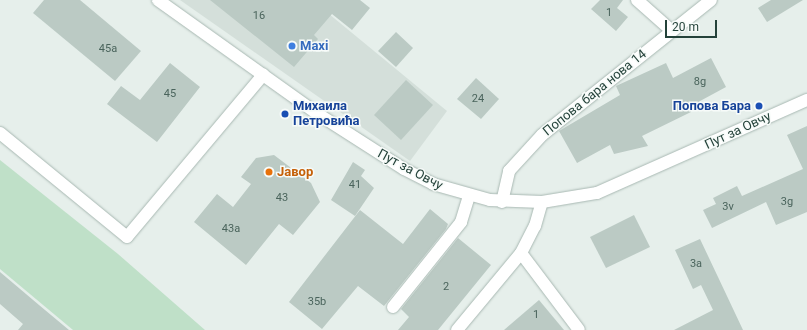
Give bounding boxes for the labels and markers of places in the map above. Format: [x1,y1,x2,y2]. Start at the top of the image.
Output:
place label: Maxi [300,38,328,54]
marker: Maxi [287,41,297,51]
place label: Попова Бара [673,98,751,114]
place label: Михаила Петровића [293,99,359,130]
marker: Попова Бара [754,101,764,111]
marker: Михаила Петровића [280,109,290,119]
place label: Јавор [277,164,313,180]
marker: Јавор [264,167,274,177]

